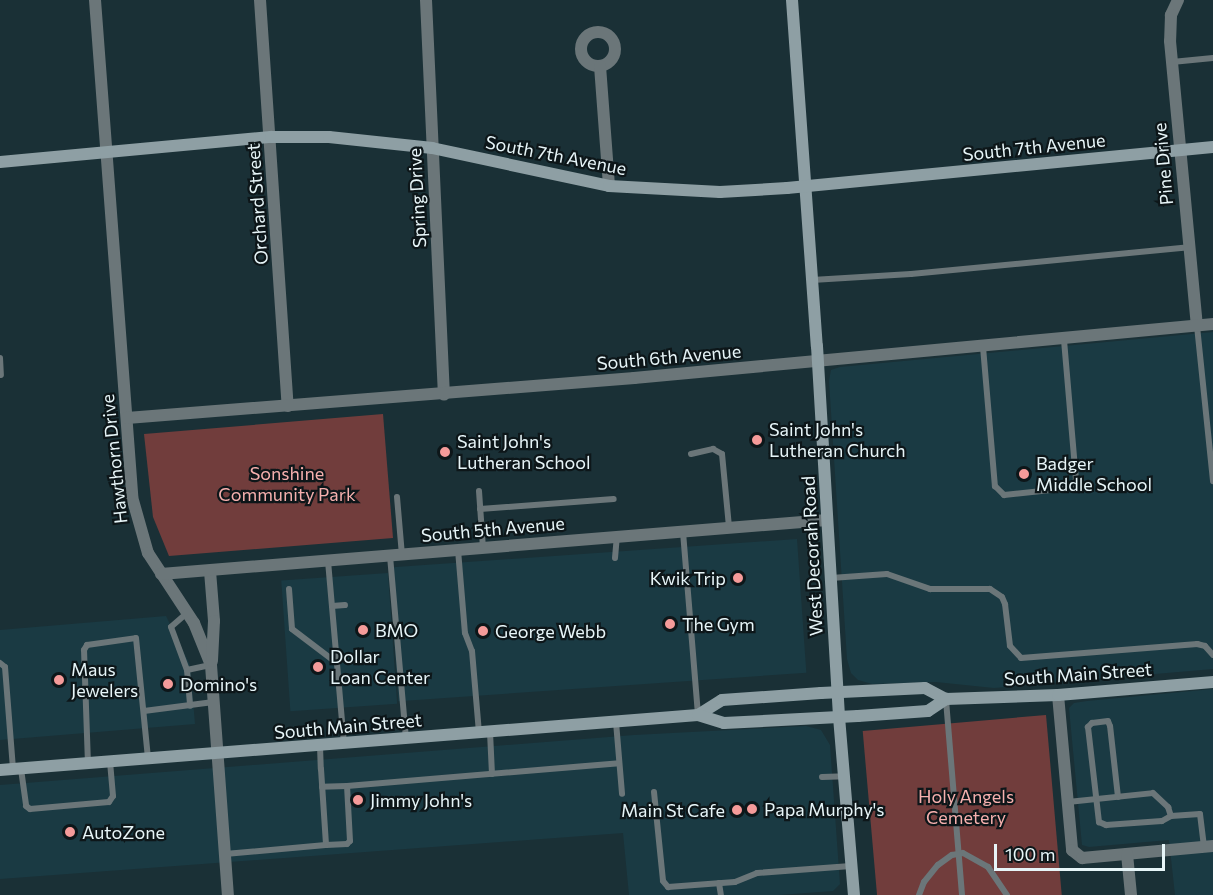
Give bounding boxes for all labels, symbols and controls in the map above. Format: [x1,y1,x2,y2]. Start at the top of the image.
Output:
street label: Pine Drive [1149,122,1177,206]
street label: South 7th Avenue [962,129,1106,165]
street label: South 7th Avenue [484,131,628,179]
street label: Orchard Street [242,142,272,266]
street label: Spring Drive [404,147,430,249]
street label: South 6th Avenue [596,340,742,374]
street label: Hawthorn Drive [96,393,132,525]
place label: Saint John's Lutheran Church [769,419,906,462]
place label: Saint John's Lutheran School [457,431,591,474]
marker: Saint John's Lutheran Church [750,433,764,447]
marker: Saint John's Lutheran School [438,445,452,459]
place label: Badger Middle School [1036,453,1152,496]
park label: Sonshine Community Park [218,463,356,506]
marker: Badger Middle School [1017,467,1031,481]
street label: West Decorah Road [797,475,827,637]
street label: South 5th Avenue [420,512,566,546]
place label: Kwik Trip [650,567,726,589]
marker: Kwik Trip [731,571,745,585]
place label: The Gym [682,613,755,635]
marker: The Gym [663,617,677,631]
place label: BMO [375,619,418,641]
place label: George Webb [495,620,606,642]
marker: BMO [356,623,370,637]
marker: George Webb [476,624,490,638]
place label: Dollar Loan Center [330,646,430,688]
street label: South Main Street [1003,658,1153,690]
place label: Maus Jewelers [71,659,138,702]
marker: Dollar Loan Center [311,660,325,674]
marker: Maus Jewelers [52,673,66,687]
place label: Domino's [180,673,257,695]
marker: Domino's [161,677,175,691]
street label: South Main Street [273,709,423,743]
park label: Holy Angels Cemetery [918,786,1014,828]
place label: Jimmy John's [370,789,472,811]
marker: Jimmy John's [351,793,365,807]
place label: Papa Murphy's [764,798,885,820]
place label: Main St Cafe [621,799,725,821]
marker: Papa Murphy's [745,802,759,816]
marker: Main St Cafe [730,803,744,817]
place label: AutoZone [82,821,165,843]
marker: AutoZone [63,825,77,839]
scale bar [997,832,1168,870]
text: 100 m [1005,843,1055,865]

